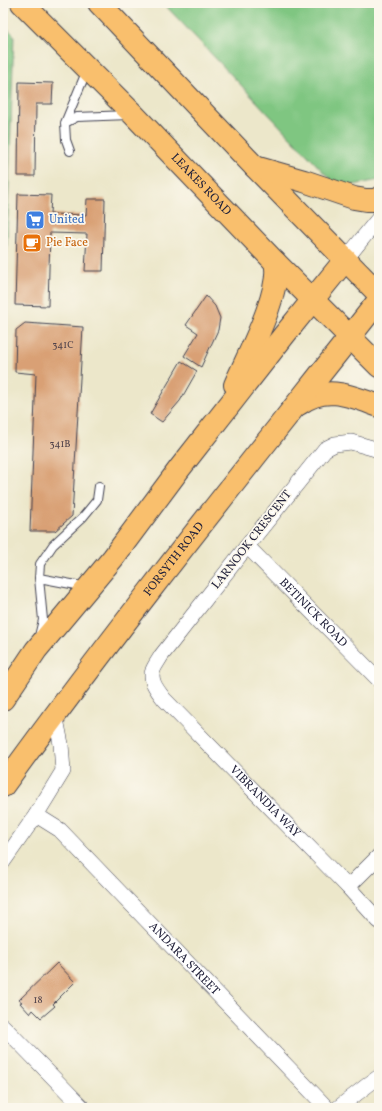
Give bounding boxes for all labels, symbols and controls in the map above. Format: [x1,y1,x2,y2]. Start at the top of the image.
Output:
street label: LEAKES ROAD [167,150,235,220]
supermarket icon: United [24,209,46,231]
place label: United [49,212,85,228]
cafe icon: Pie Face [21,232,43,254]
place label: Pie Face [46,235,88,251]
house number: 341C [52,338,74,352]
house number: 341B [49,437,71,451]
street label: LARNOOK CRESCENT [208,487,296,593]
street label: FORSYTH ROAD [140,519,208,600]
street label: BETINICK ROAD [275,575,351,651]
street label: VIBRANDIA WAY [226,762,304,842]
street label: ANDARA STREET [145,919,223,999]
house number: 18 [34,993,42,1007]

